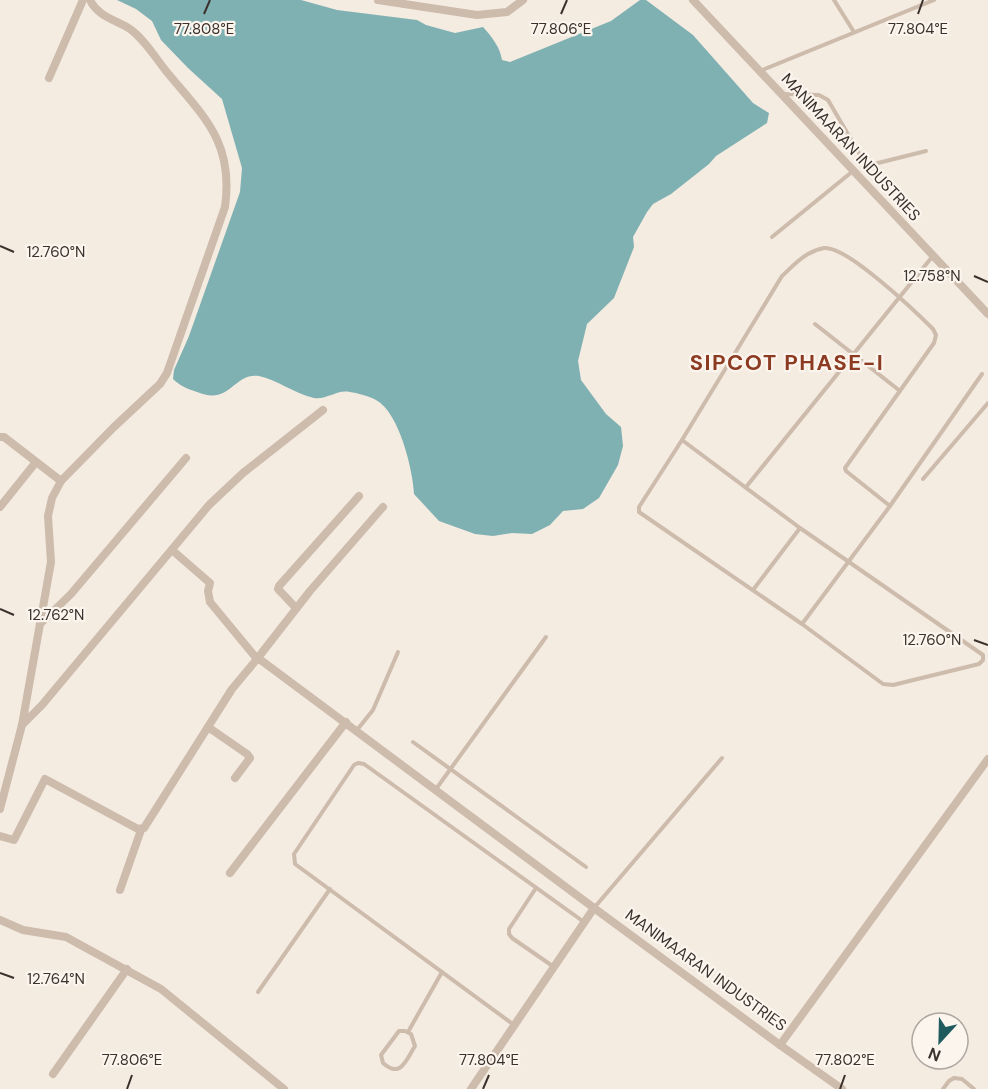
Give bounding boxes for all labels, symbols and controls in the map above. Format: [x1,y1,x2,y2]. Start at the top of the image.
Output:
text: 77.808°E [174,19,234,39]
text: 77.806°E [531,19,591,39]
text: 77.804°E [888,19,948,39]
street label: MANIMAARAN INDUSTRIES [777,69,925,225]
text: 12.760°N [27,242,85,262]
text: 12.758°N [903,266,961,286]
district label: SIPCOT PHASE-I [690,348,884,377]
text: 12.762°N [28,605,84,625]
text: 12.760°N [903,630,961,650]
street label: MANIMAARAN INDUSTRIES [621,904,791,1036]
text: 12.764°N [27,969,85,989]
north arrow [910,1011,970,1071]
text: N [925,1043,944,1066]
text: 77.806°E [102,1050,162,1070]
text: 77.804°E [459,1050,519,1070]
text: 77.802°E [815,1050,875,1070]

